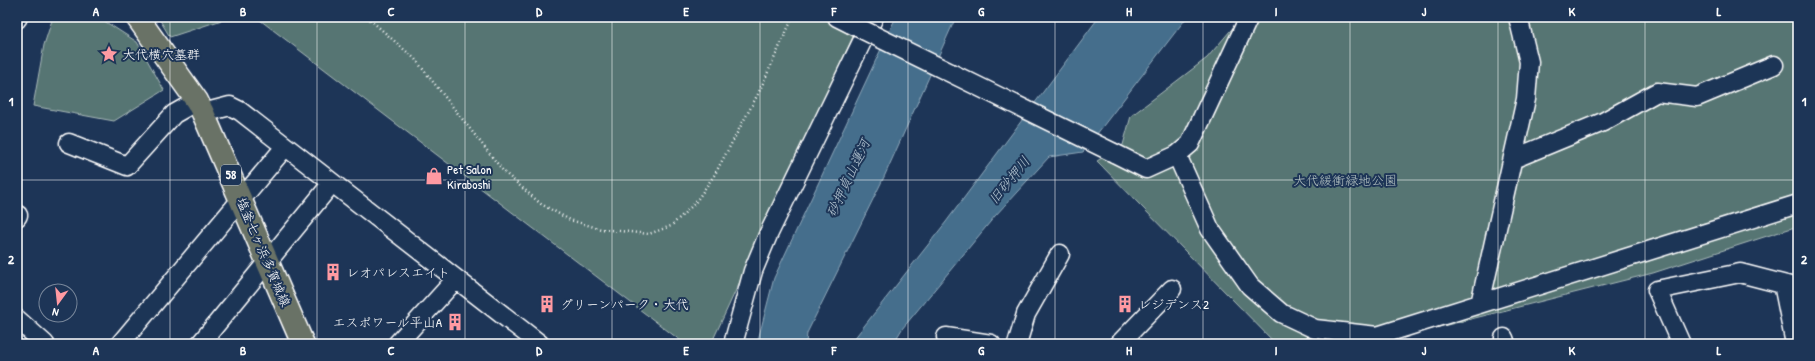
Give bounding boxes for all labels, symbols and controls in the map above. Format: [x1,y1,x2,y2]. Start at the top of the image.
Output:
text: A [93,2,100,20]
text: B [240,2,247,20]
text: C [387,2,395,20]
text: D [536,2,543,20]
text: E [683,2,689,20]
text: F [831,2,838,20]
text: G [978,2,985,20]
text: H [1126,2,1132,20]
text: I [1274,2,1278,20]
text: J [1422,2,1427,20]
text: K [1569,2,1576,20]
text: L [1717,2,1722,20]
place icon: 大代横穴墓群 [99,44,119,64]
place label: 大代横穴墓群 [122,45,200,63]
text: 1 [9,92,14,110]
text: 1 [1802,92,1807,110]
water label: 砂押貞山運河 [821,134,875,220]
water label: 旧砂押川 [984,152,1034,207]
place label: Pet Salon Kiraboshi [447,160,492,193]
road number: 58 [221,165,241,185]
shop icon: Pet Salon Kiraboshi [424,166,444,186]
park label: 大代緩衝緑地公園 [1293,171,1397,189]
street label: 塩釜七ヶ浜多賀城線 [233,195,296,310]
text: 2 [8,250,15,268]
text: 2 [1801,250,1808,268]
building icon: レオパレスエイト [323,262,343,282]
place label: レオパレスエイト [346,263,450,281]
north arrow [38,283,78,323]
building icon: グリーンパーク・大代 [537,294,557,314]
building icon: レジデンス2 [1115,294,1135,314]
place label: グリーンパーク・大代 [560,295,689,313]
place label: レジデンス2 [1138,295,1209,313]
text: N [51,305,60,320]
building icon: エスポワール平山A [445,312,465,332]
place label: エスポワール平山A [332,313,443,331]
text: A [93,341,100,359]
text: B [240,341,247,359]
text: C [387,341,395,359]
text: D [536,341,543,359]
text: E [683,341,689,359]
text: F [831,341,838,359]
text: G [978,341,985,359]
text: H [1126,341,1132,359]
text: I [1274,341,1278,359]
text: J [1422,341,1427,359]
text: K [1569,341,1576,359]
text: L [1717,341,1722,359]

